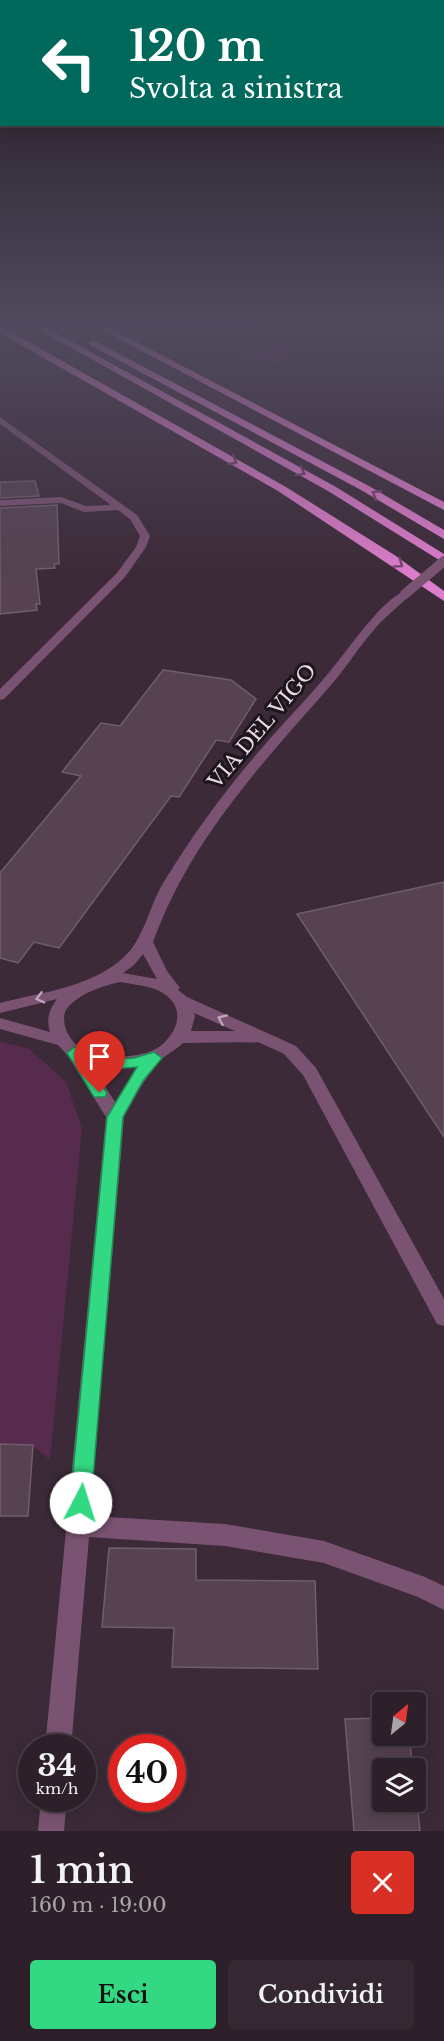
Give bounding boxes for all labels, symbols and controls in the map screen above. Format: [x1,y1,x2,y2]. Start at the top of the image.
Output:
text: 120 m [129,20,264,72]
icon: left [30,24,108,102]
text: Svolta a sinistra [129,72,343,105]
one-way arrow [227,454,237,466]
one-way arrow [295,464,305,476]
one-way arrow [372,490,382,501]
one-way arrow [392,557,403,568]
street label: VIA DEL VIGO [202,659,321,794]
one-way arrow [35,991,45,1004]
one-way arrow [218,1014,229,1026]
pin [74,1031,125,1093]
icon: arrive [83,1040,116,1073]
position arrow [49,1471,113,1535]
north arrow [372,1692,426,1746]
map controls [372,1692,426,1812]
speed limit sign: 40 [108,1734,186,1812]
text: 34 [37,1747,77,1784]
button: layers [372,1758,426,1812]
text: km/h [36,1779,78,1798]
text: 1 min [30,1848,134,1893]
button: close [351,1851,414,1914]
text: 160 m · 19:00 [30,1893,166,1917]
button: Esci [30,1960,216,2029]
button: Condividi [228,1960,414,2029]

